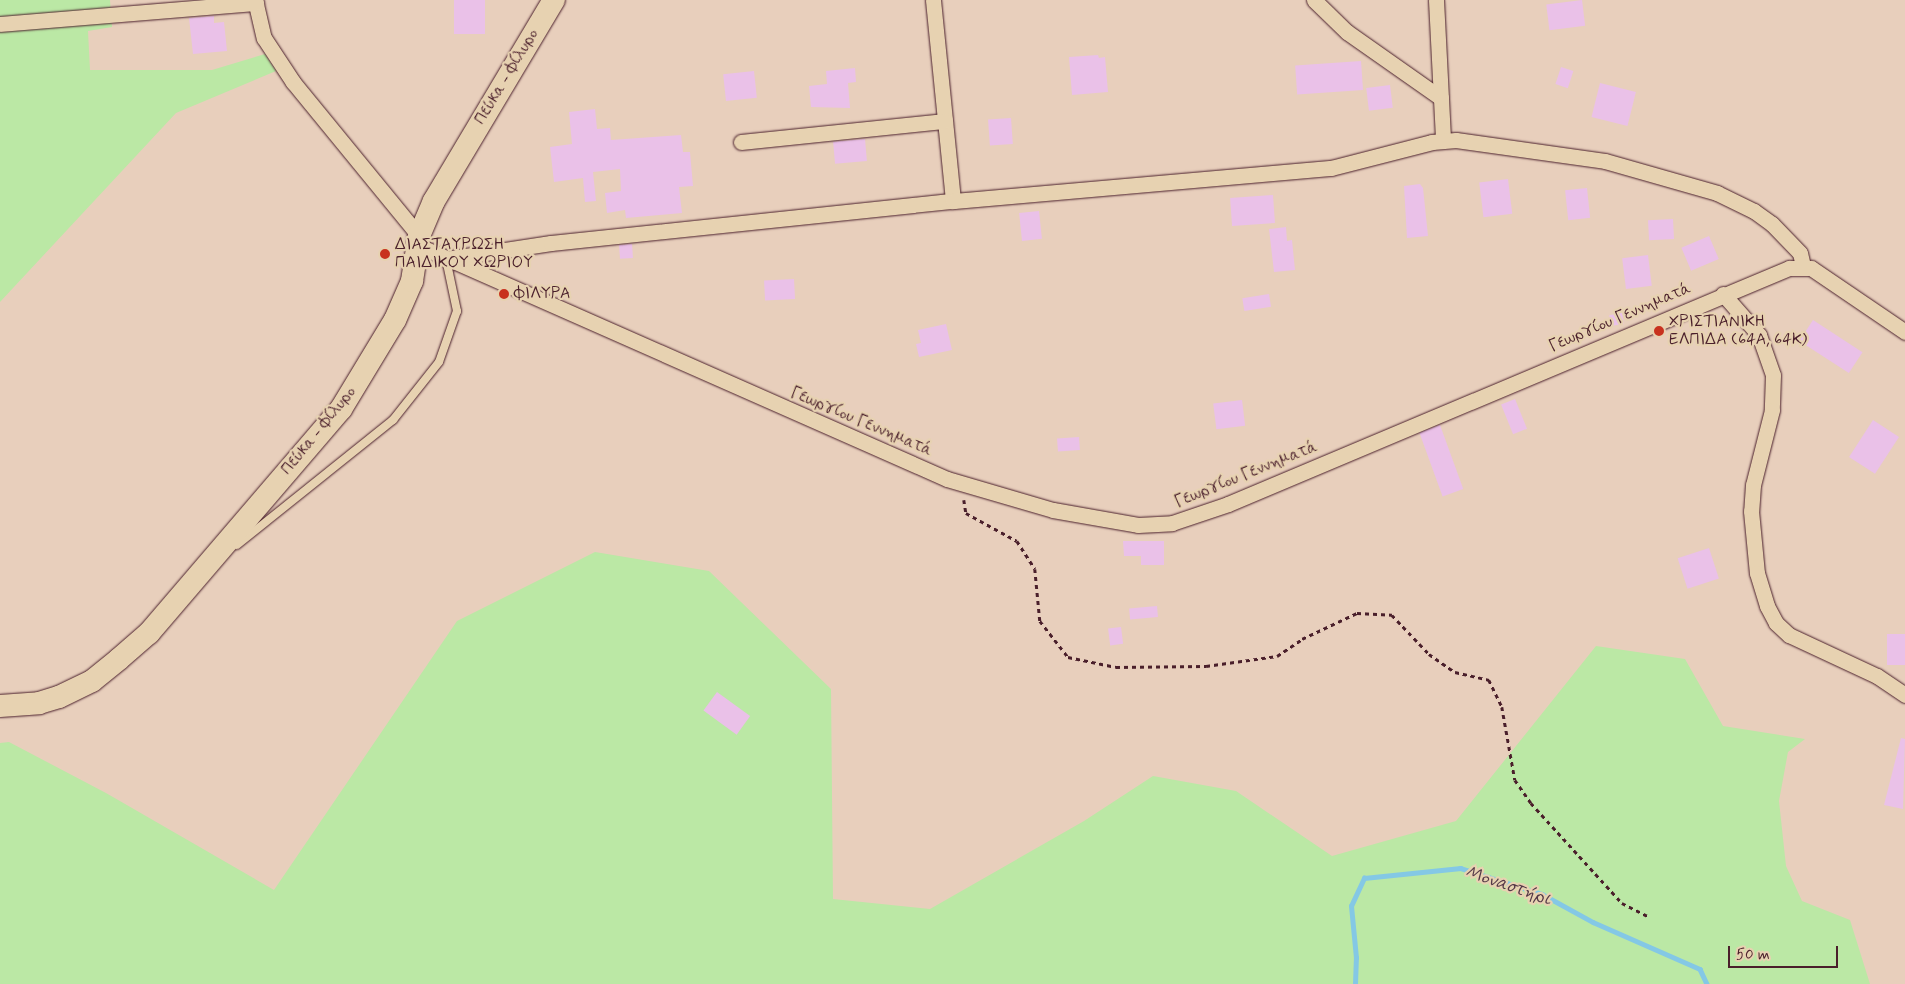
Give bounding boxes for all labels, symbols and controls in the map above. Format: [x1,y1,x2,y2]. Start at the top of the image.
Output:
street label: Πεύκα - Φίλυρο [471,26,543,128]
place label: ΔΙΑΣΤΑΥΡΩΣΗ ΠΑΙΔΙΚΟΥ ΧΩΡΙΟΥ [395,235,533,273]
marker: ΔΙΑΣΤΑΥΡΩΣΗ ΠΑΙΔΙΚΟΥ ΧΩΡΙΟΥ [379,248,391,260]
street label: Γεωργίου Γεννηματά [1546,279,1694,357]
place label: ΦΙΛΥΡΑ [514,284,571,304]
marker: ΦΙΛΥΡΑ [498,288,510,300]
place label: ΧΡΙΣΤΙΑΝΙΚΗ ΕΛΠΙΔΑ (64Α, 64Κ) [1669,312,1807,350]
marker: ΧΡΙΣΤΙΑΝΙΚΗ ΕΛΠΙΔΑ (64Α, 64Κ) [1653,325,1665,337]
street label: Πεύκα - Φίλυρο [278,383,360,479]
street label: Γεωργίου Γεννηματά [787,383,935,461]
street label: Γεωργίου Γεννηματά [1172,438,1320,512]
water label: Μοναστήρι [1462,861,1554,911]
scale bar [1730,936,1840,968]
text: 50 m [1736,945,1770,965]

